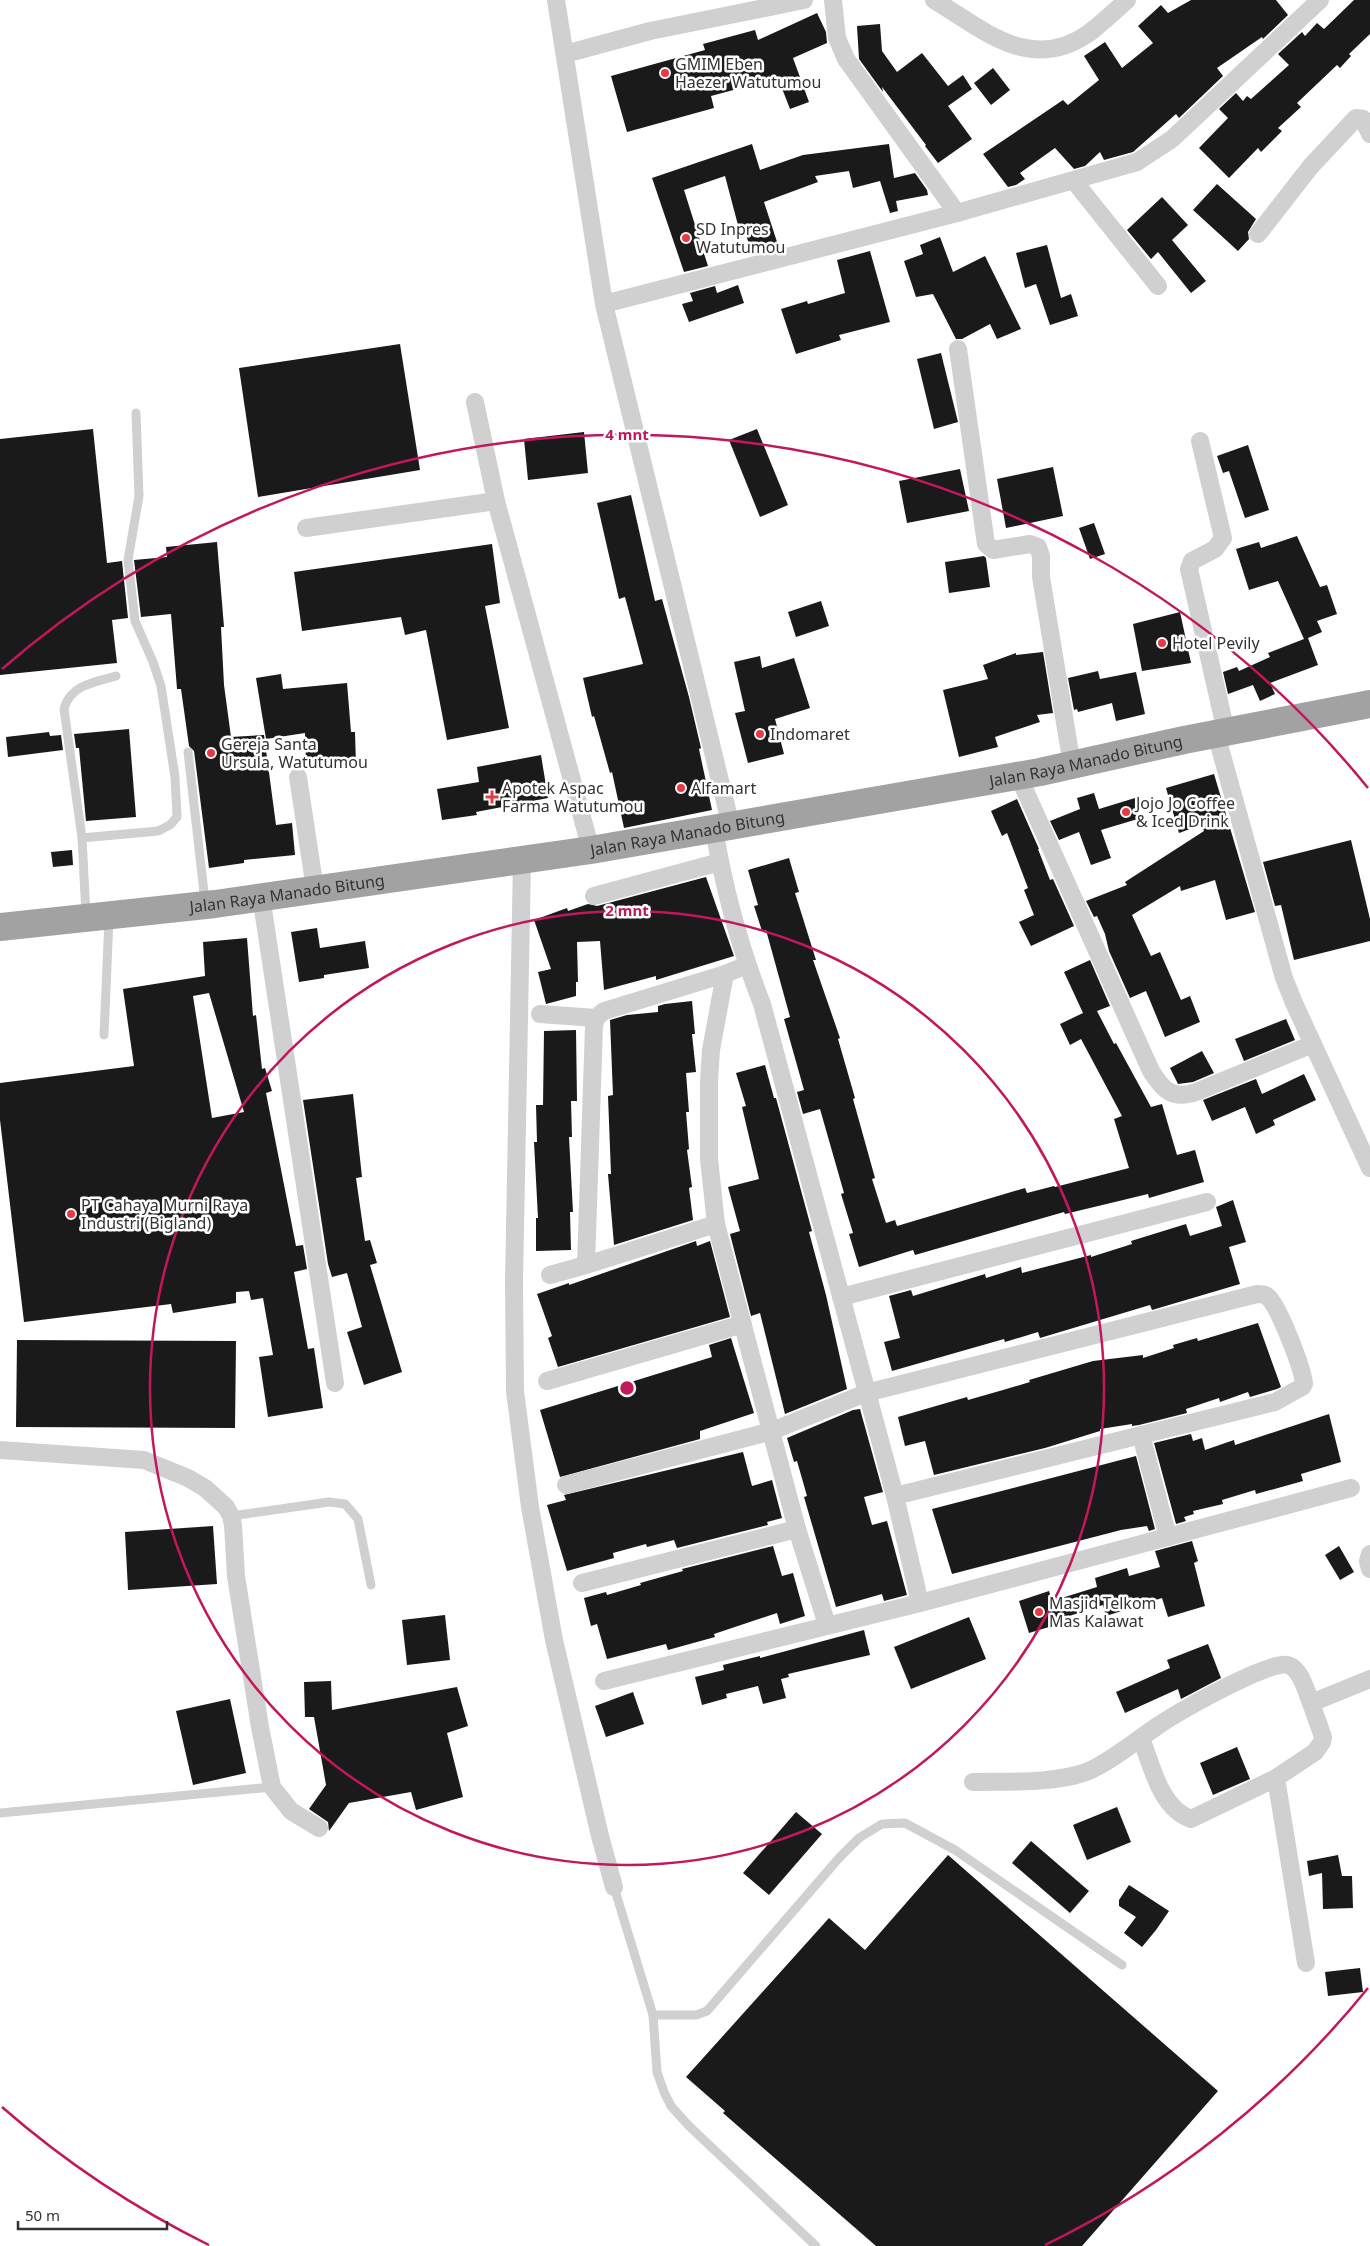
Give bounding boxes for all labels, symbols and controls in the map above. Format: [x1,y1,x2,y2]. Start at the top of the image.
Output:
place label: GMIM Eben Haezer Watutumou [675,53,821,93]
marker: GMIM Eben Haezer Watutumou [659,67,671,79]
place label: SD Inpres Watutumou [696,218,785,258]
marker: SD Inpres Watutumou [680,232,692,244]
text: 4 mnt [605,424,649,444]
place label: Hotel Pevily [1172,632,1260,654]
marker: Hotel Pevily [1156,637,1168,649]
place label: Indomaret [770,723,850,745]
marker: Indomaret [754,728,766,740]
street label: Jalan Raya Manado Bitung [986,730,1185,792]
place label: Gereja Santa Ursula, Watutumou [221,733,368,773]
marker: Gereja Santa Ursula, Watutumou [205,747,217,759]
place label: Apotek Aspac Farma Watutumou [502,777,643,817]
place label: Alfamart [691,777,756,799]
marker: Alfamart [675,782,687,794]
marker: Apotek Aspac Farma Watutumou [486,791,498,803]
place label: Jojo Jo Coffee & Iced Drink [1134,792,1235,832]
street label: Jalan Raya Manado Bitung [587,806,786,861]
marker: Jojo Jo Coffee & Iced Drink [1120,806,1132,818]
street label: Jalan Raya Manado Bitung [186,869,386,918]
text: 2 mnt [605,900,649,920]
place label: PT Cahaya Murni Raya Industri (Bigland) [81,1194,248,1234]
marker: PT Cahaya Murni Raya Industri (Bigland) [65,1208,77,1220]
centre of rings [618,1379,636,1397]
place label: Masjid Telkom Mas Kalawat [1049,1592,1157,1632]
marker: Masjid Telkom Mas Kalawat [1033,1606,1045,1618]
scale bar [18,2198,166,2230]
text: 50 m [25,2205,60,2225]

